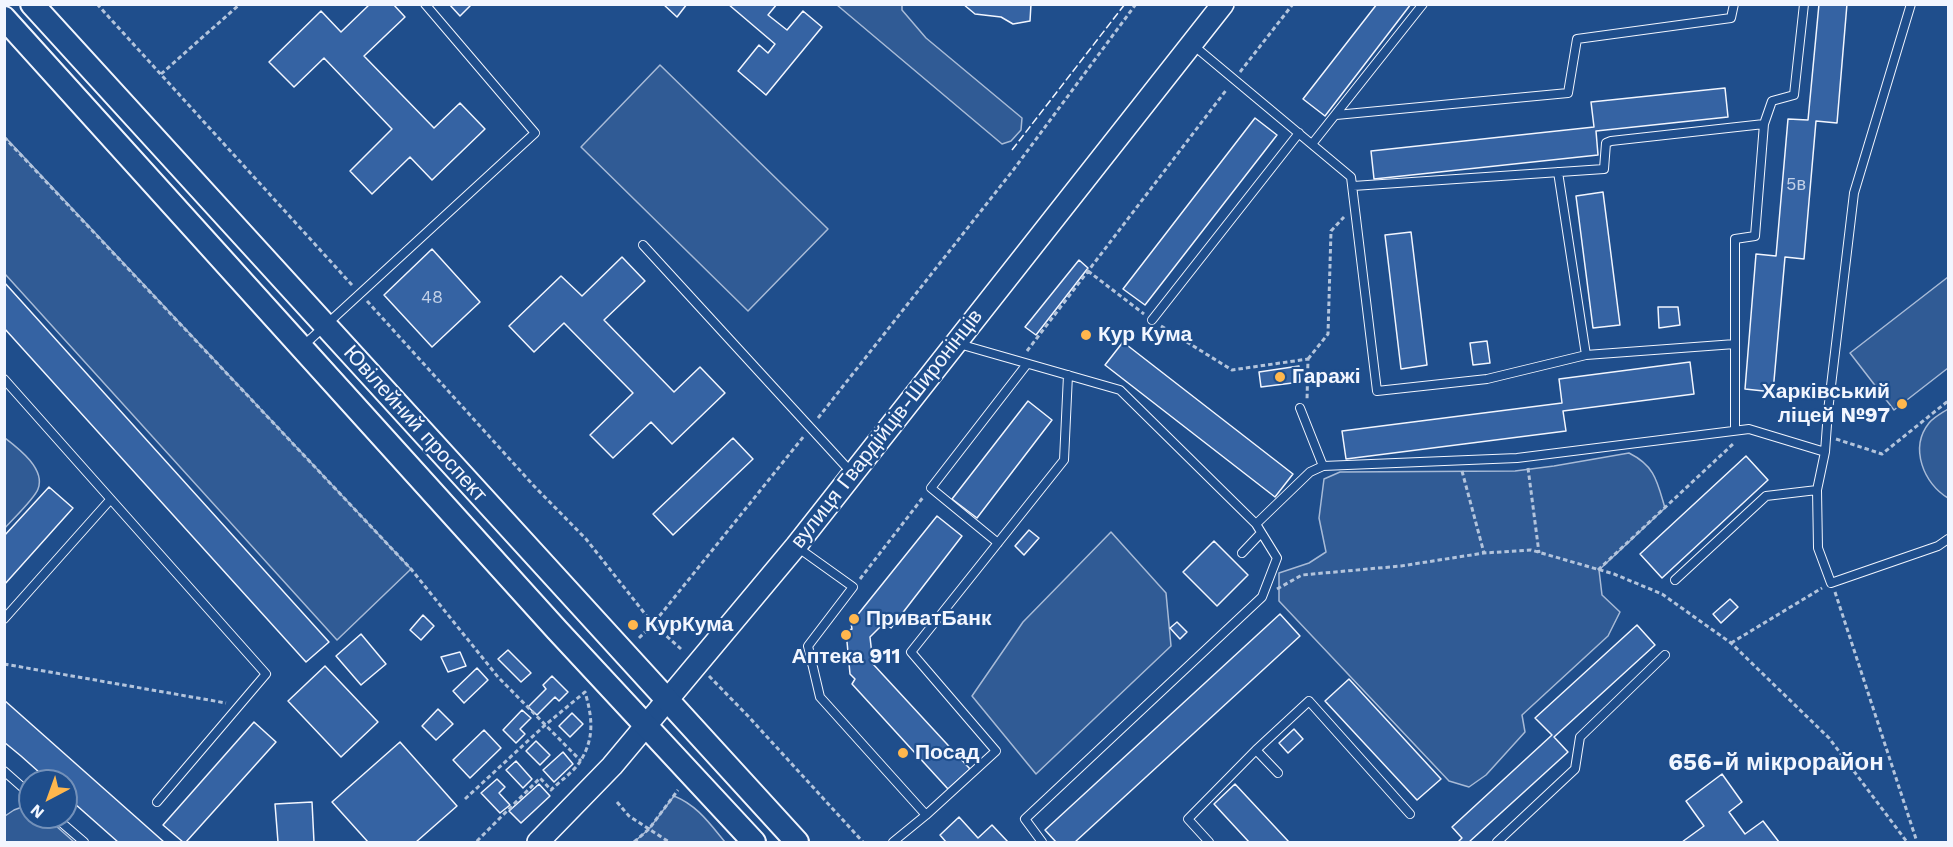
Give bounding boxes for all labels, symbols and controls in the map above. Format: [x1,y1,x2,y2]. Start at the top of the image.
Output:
house number: 5в [1786,174,1806,196]
house number: 48 [421,287,443,309]
street label: вулиця Гвардійців-Широнінців [786,304,988,554]
place label: Кур Кума [1098,322,1192,348]
marker: Кур Кума [1079,328,1093,342]
street label: Ювілейний проспект [338,340,492,508]
place label: Гаражі [1292,364,1361,390]
marker: Гаражі [1273,370,1287,384]
place label: Харківський ліцей №97 [1762,379,1890,429]
marker: Харківський ліцей №97 [1895,397,1909,411]
place label: ПриватБанк [866,606,991,632]
place label: КурКума [645,612,733,638]
marker: ПриватБанк [847,612,861,626]
marker: КурКума [626,618,640,632]
marker: Аптека 911 [839,628,853,642]
place label: Аптека 911 [791,644,901,670]
place label: Посад [915,740,980,766]
marker: Посад [896,746,910,760]
district label: 656-й мікрорайон [1668,749,1884,777]
north arrow [18,769,78,829]
text: N [26,800,48,823]

